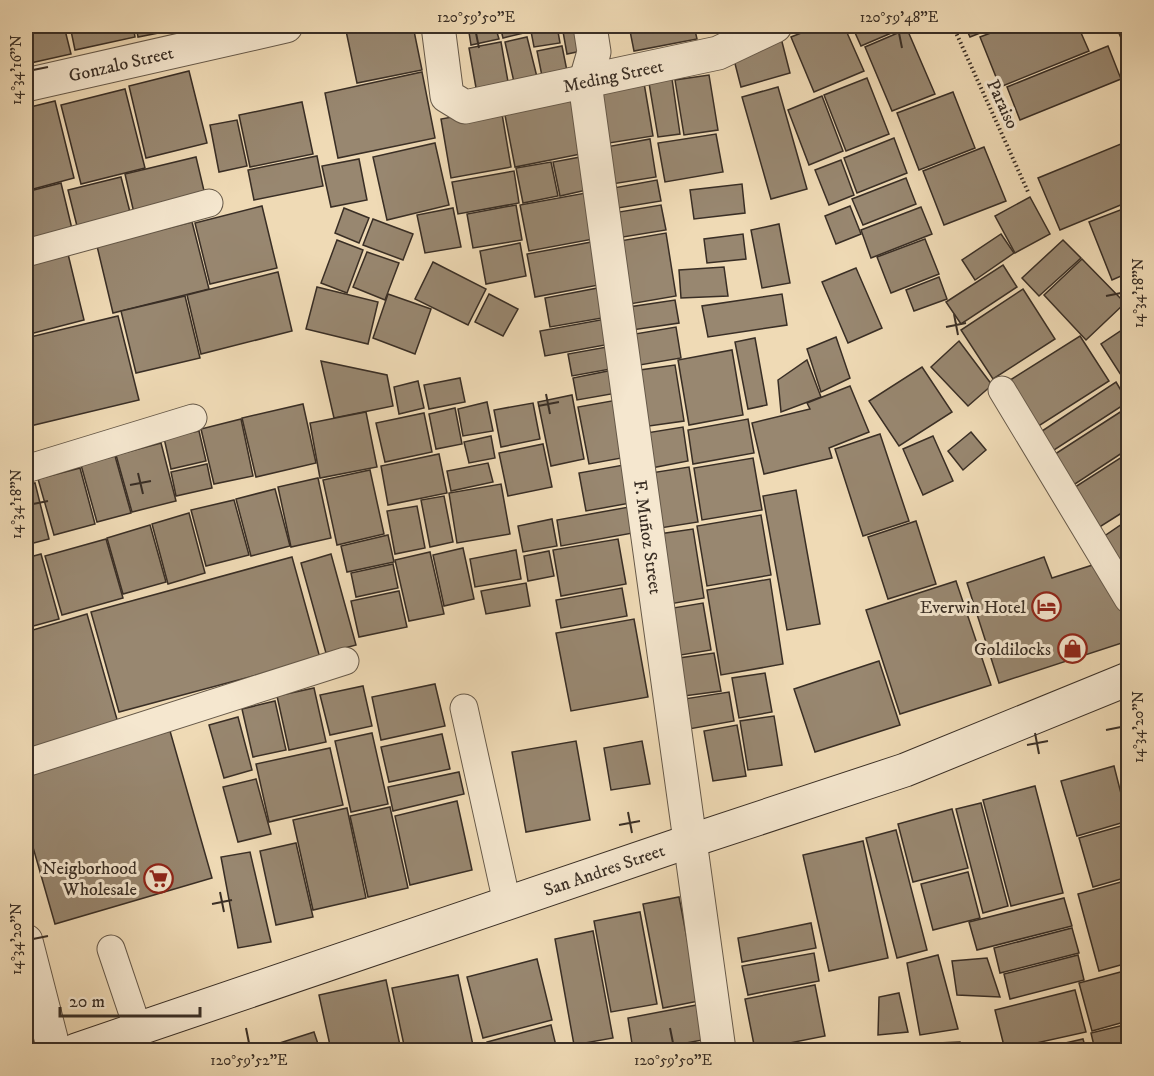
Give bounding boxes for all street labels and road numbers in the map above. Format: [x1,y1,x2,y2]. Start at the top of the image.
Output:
street label: Gonzalo Street [67,42,176,88]
street label: Meding Street [561,56,666,98]
street label: Paraiso [981,76,1023,133]
street label: F. Muñoz Street [628,478,666,596]
street label: San Andres Street [541,840,668,902]

